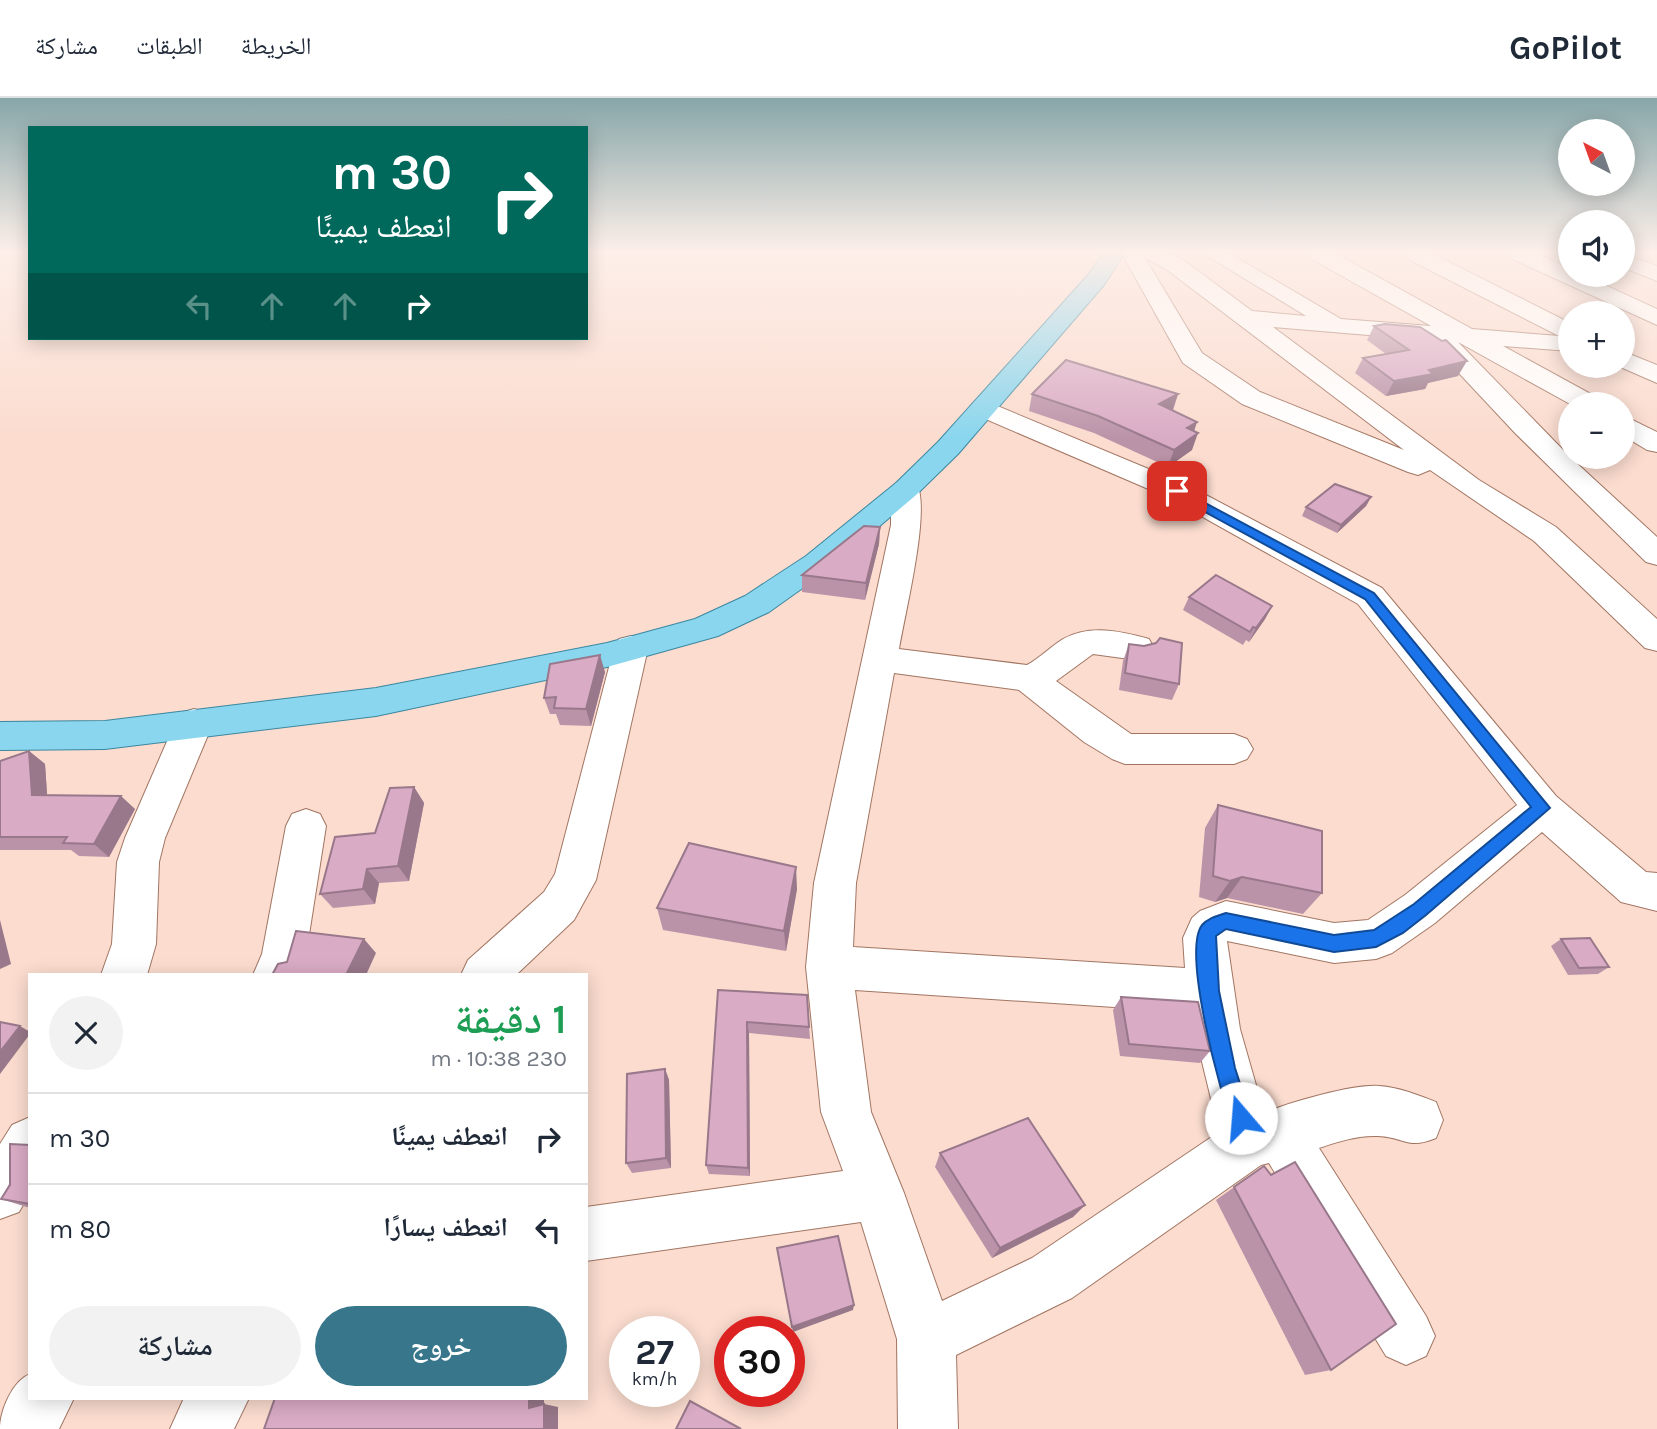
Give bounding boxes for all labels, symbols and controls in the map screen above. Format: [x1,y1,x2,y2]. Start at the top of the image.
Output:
text: GoPilot [1509,29,1622,67]
text: مشاركة [35,32,98,60]
text: الطبقات [136,32,203,60]
text: الخريطة [241,32,311,60]
north arrow [1558,119,1634,196]
map controls [1558,119,1635,469]
text: 30 m [332,144,452,201]
icon: right [476,154,567,245]
text: انعطف يمينًا [315,208,452,245]
button: sound [1558,210,1635,287]
icon: left [180,287,218,325]
icon: ahead [253,287,291,325]
icon: ahead [326,287,364,325]
icon: right [399,287,437,325]
button: + [1558,301,1635,378]
button: − [1558,392,1635,469]
pin [1147,461,1207,521]
icon: arrive [1158,472,1196,510]
text: 1 دقيقة [455,994,567,1044]
button: close [49,996,123,1070]
text: 230 m · 10:38 [430,1045,567,1072]
position arrow [1204,1081,1278,1155]
icon: right [529,1120,567,1158]
text: انعطف يمينًا [391,1121,508,1152]
text: 30 m [49,1123,110,1154]
icon: left [529,1211,567,1249]
text: انعطف يسارًا [384,1212,508,1243]
text: 80 m [49,1214,111,1245]
button: مشاركة [49,1306,301,1386]
button: خروج [315,1306,567,1386]
speed limit sign: 30 [714,1316,805,1407]
text: 27 [635,1332,674,1373]
text: km/h [632,1368,677,1390]

